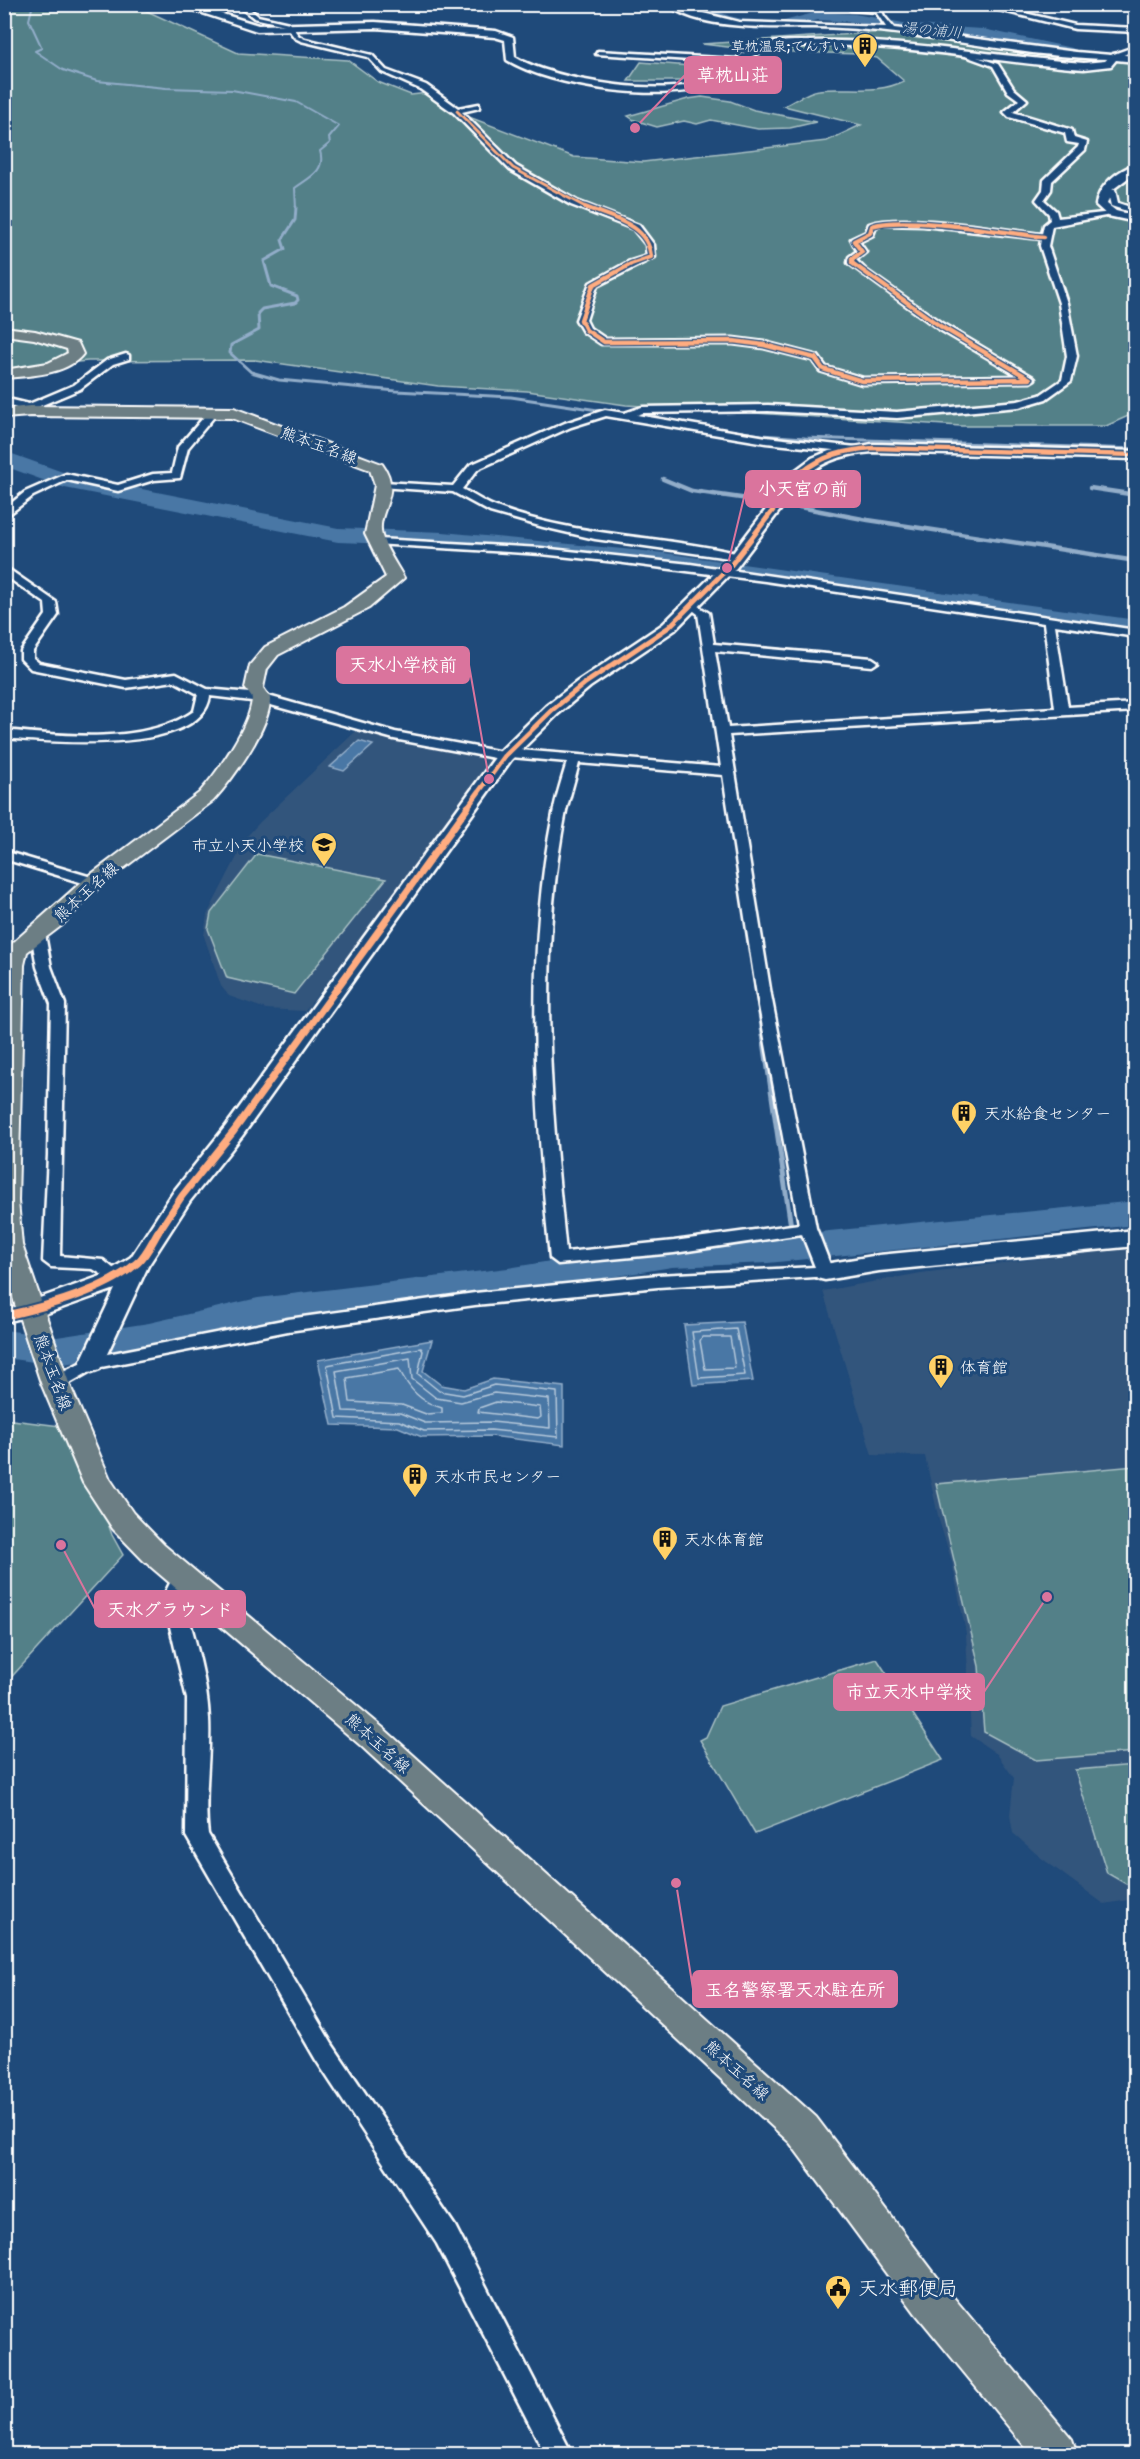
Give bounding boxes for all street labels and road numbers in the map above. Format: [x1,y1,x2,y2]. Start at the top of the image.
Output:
street label: 熊本玉名線 [278,421,360,469]
street label: 熊本玉名線 [49,857,123,927]
street label: 熊本玉名線 [29,1331,77,1413]
street label: 熊本玉名線 [341,1708,415,1778]
street label: 熊本玉名線 [700,2035,774,2105]

